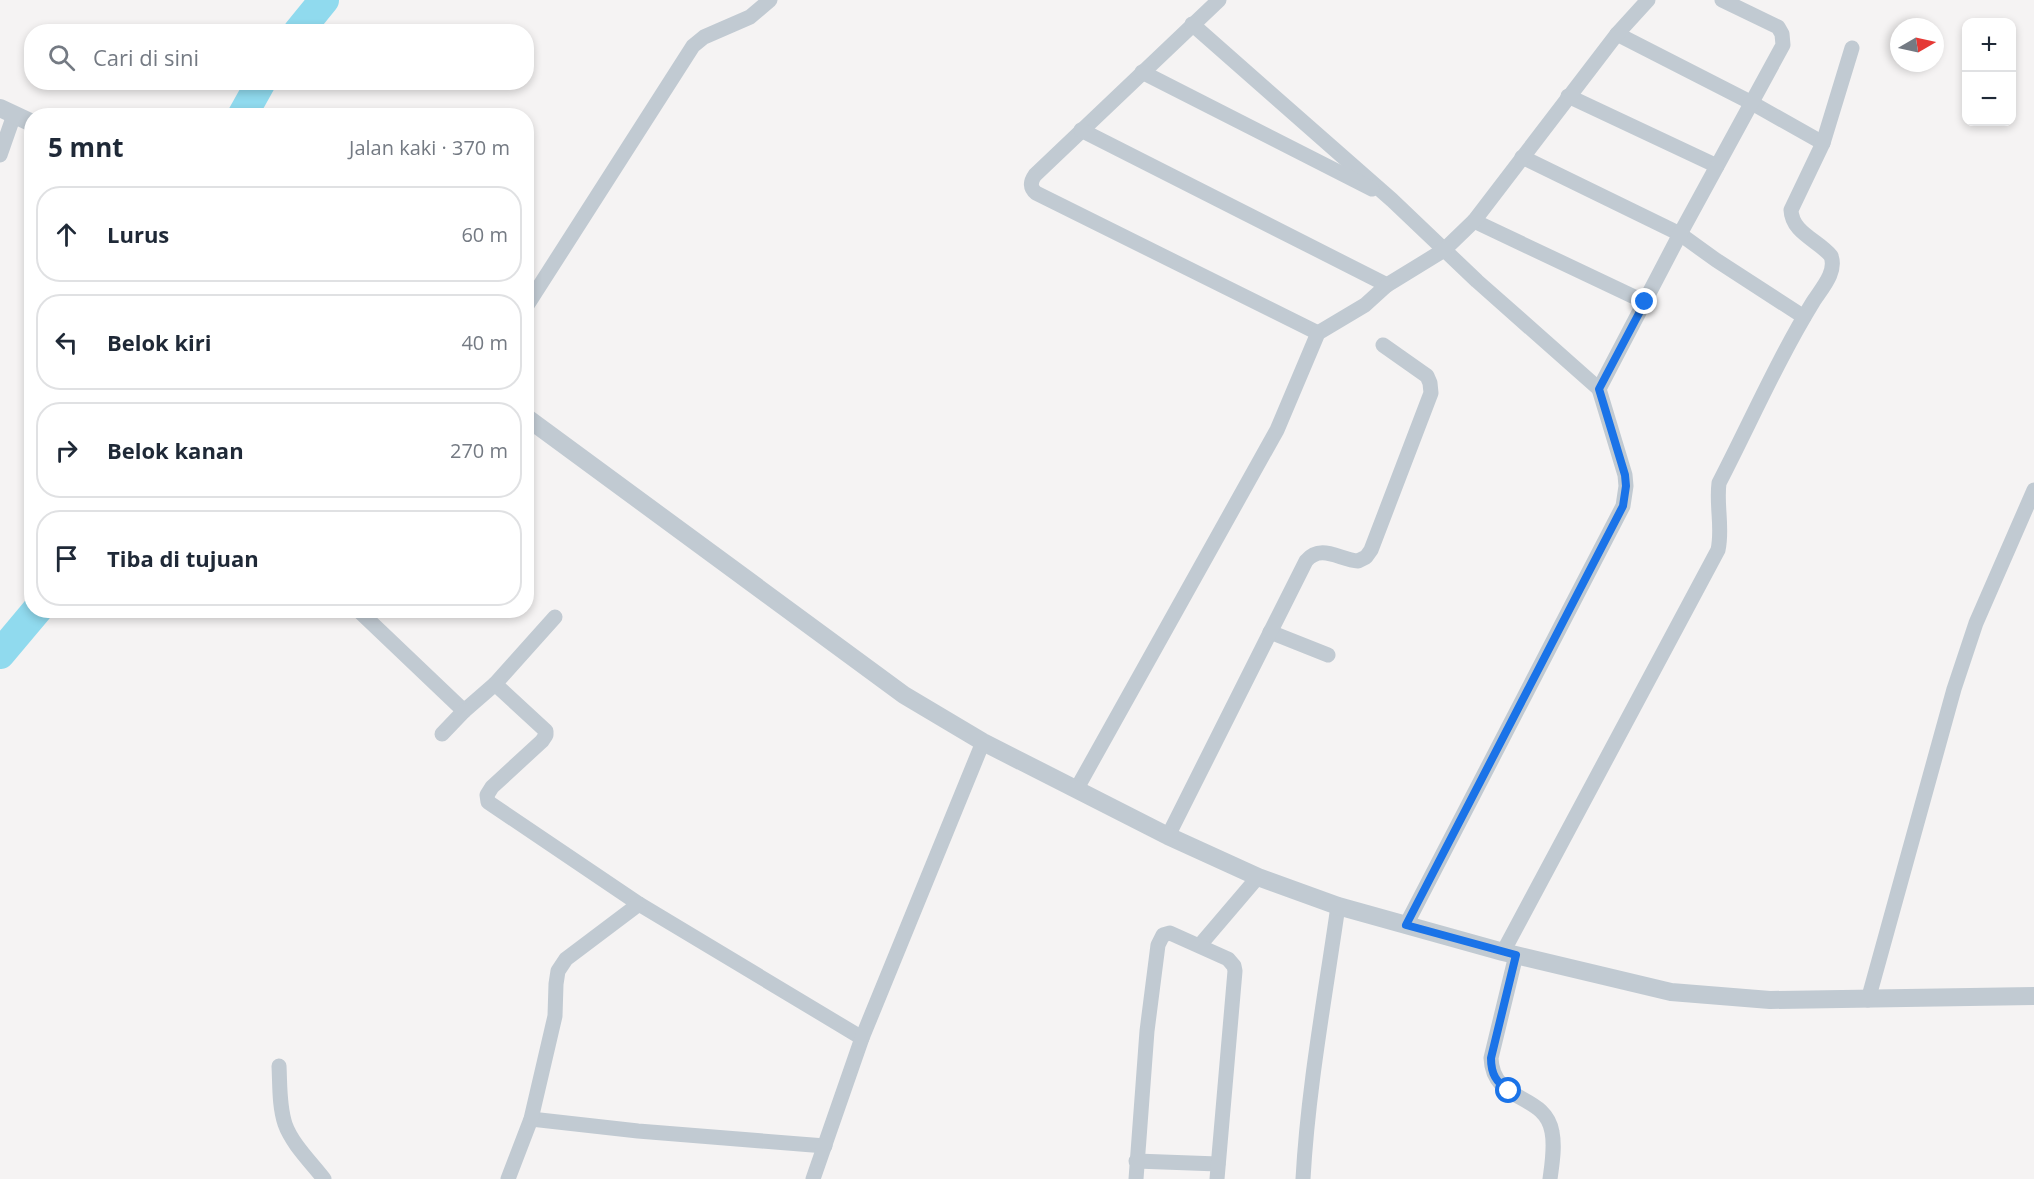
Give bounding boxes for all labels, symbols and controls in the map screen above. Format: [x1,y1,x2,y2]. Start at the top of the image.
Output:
north arrow [1890,18,1944,72]
map controls [1962,18,2016,126]
button: + [1962,18,2016,72]
search box [24,24,534,90]
icon: search [45,41,78,74]
text: Cari di sini [93,42,199,72]
button: − [1962,72,2016,126]
text: 5 mnt [48,129,124,165]
text: Jalan kaki · 370 m [349,134,510,161]
icon: ahead [50,218,83,251]
text: Lurus [107,219,169,249]
text: 60 m [461,221,508,248]
route end [1631,288,1657,314]
icon: left [50,326,83,359]
text: Belok kiri [107,327,212,357]
text: 40 m [461,329,508,356]
icon: right [50,434,83,467]
text: Belok kanan [107,435,244,465]
text: 270 m [450,437,508,464]
icon: arrive [50,542,83,575]
text: Tiba di tujuan [107,543,259,573]
route start [1495,1077,1521,1103]

